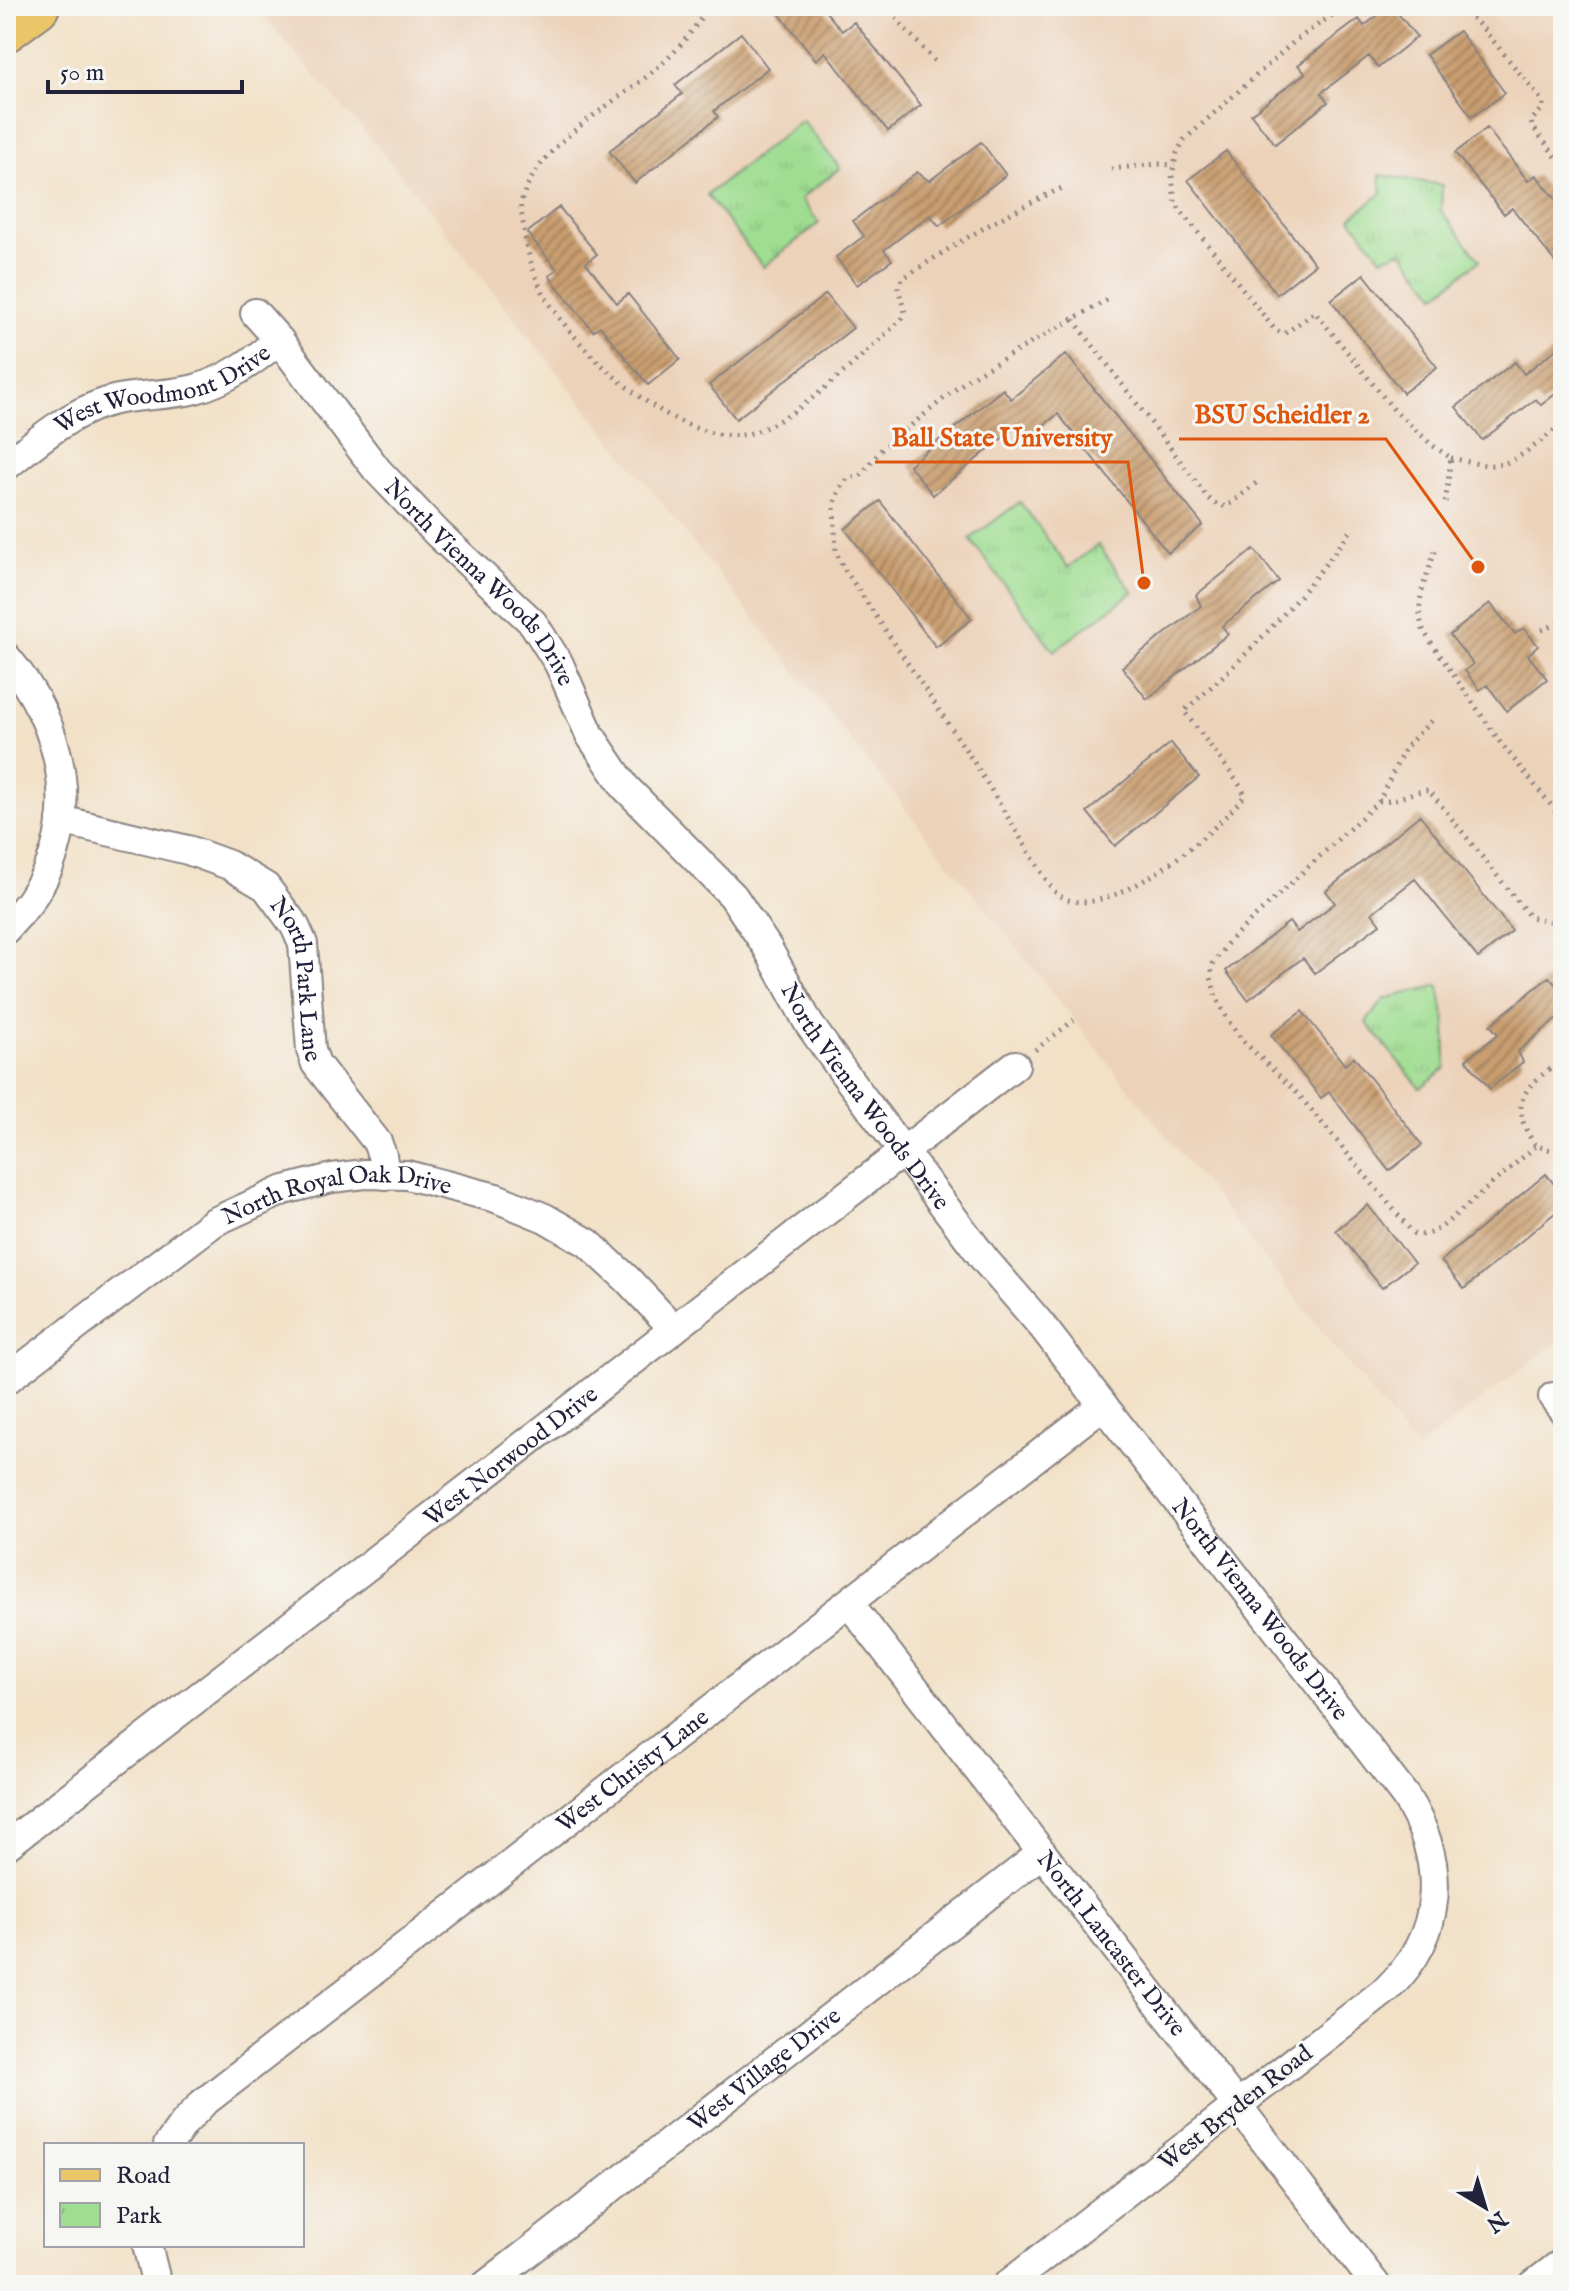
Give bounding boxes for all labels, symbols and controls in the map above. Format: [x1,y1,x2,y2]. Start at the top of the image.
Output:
scale bar [48,44,242,94]
text: 50 m [60,58,104,89]
street label: West Woodmont Drive [49,338,277,441]
callout: BSU Scheidler 2 [1179,389,1386,439]
text: BSU Scheidler 2 [1194,399,1370,432]
callout: Ball State University [875,412,1128,462]
text: Ball State University [891,422,1114,455]
street label: North Vienna Woods Drive [376,473,581,691]
street label: North Park Lane [262,891,328,1066]
street label: North Vienna Woods Drive [773,978,956,1217]
street label: North Royal Oak Drive [218,1160,455,1233]
street label: West Norwood Drive [418,1380,605,1534]
street label: North Vienna Woods Drive [1164,1493,1355,1727]
street label: West Christy Lane [551,1702,716,1840]
street label: North Lancaster Drive [1029,1845,1192,2043]
street label: West Village Drive [682,2001,848,2139]
street label: West Bryden Road [1153,2038,1319,2178]
legend [44,2143,304,2247]
text: Road [116,2161,170,2192]
north arrow [1445,2167,1525,2247]
text: Park [116,2201,162,2232]
text: N [1480,2204,1513,2238]

